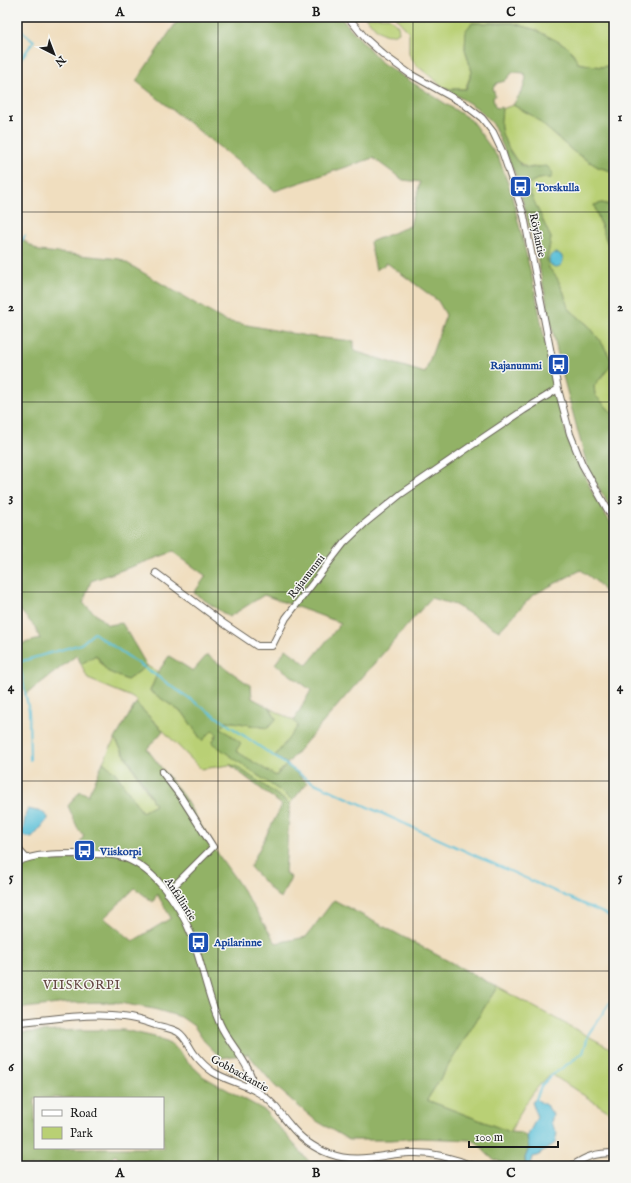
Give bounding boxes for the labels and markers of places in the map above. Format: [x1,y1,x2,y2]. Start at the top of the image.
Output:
bus stop icon: Torskulla [507,174,533,200]
place label: Torskulla [535,181,579,195]
bus stop icon: Rajanummi [545,352,571,378]
place label: Rajanummi [490,359,542,373]
bus stop icon: Viiskorpi [72,838,98,864]
place label: Viiskorpi [99,845,142,859]
bus stop icon: Apilarinne [185,929,211,955]
place label: Apilarinne [213,936,262,950]

